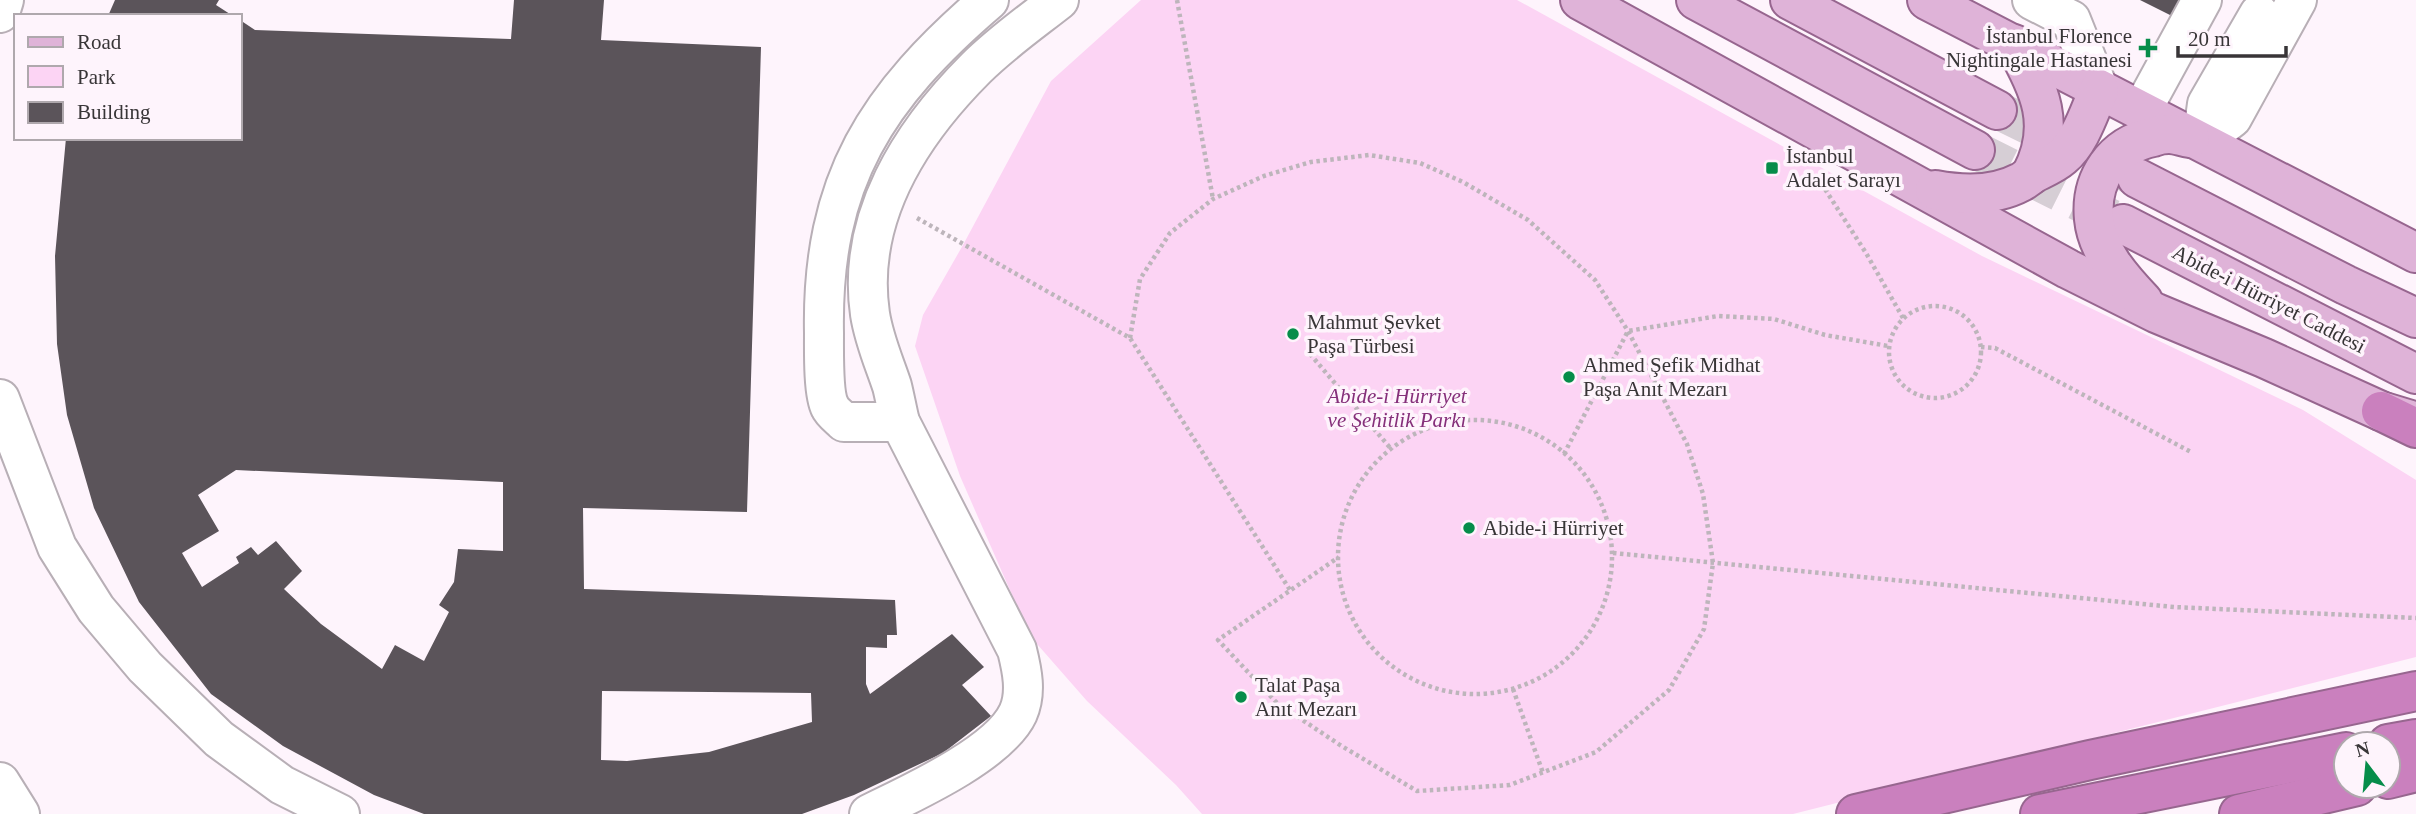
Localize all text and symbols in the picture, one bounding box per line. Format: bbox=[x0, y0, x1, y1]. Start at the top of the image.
legend bbox=[14, 14, 242, 140]
scale bar bbox=[2178, 14, 2286, 58]
place label: İstanbul Florence Nightingale Hastanesi bbox=[1946, 24, 2132, 72]
text: 20 m bbox=[2188, 27, 2231, 51]
text: Road bbox=[77, 30, 122, 54]
marker: İstanbul Florence Nightingale Hastanesi bbox=[2138, 38, 2158, 58]
text: Park bbox=[77, 65, 116, 89]
text: Building bbox=[77, 100, 151, 124]
place label: İstanbul Adalet Sarayı bbox=[1786, 144, 1901, 192]
marker: İstanbul Adalet Sarayı bbox=[1764, 160, 1780, 176]
street label: Abide-i Hürriyet Caddesi bbox=[2168, 240, 2370, 358]
place label: Mahmut Şevket Paşa Türbesi bbox=[1307, 310, 1441, 358]
marker: Mahmut Şevket Paşa Türbesi bbox=[1285, 326, 1301, 342]
place label: Ahmed Şefik Midhat Paşa Anıt Mezarı bbox=[1583, 353, 1760, 401]
marker: Ahmed Şefik Midhat Paşa Anıt Mezarı bbox=[1561, 369, 1577, 385]
park label: Abide-i Hürriyet ve Şehitlik Parkı bbox=[1325, 384, 1468, 432]
place label: Abide-i Hürriyet bbox=[1483, 516, 1624, 540]
marker: Abide-i Hürriyet bbox=[1461, 520, 1477, 536]
place label: Talat Paşa Anıt Mezarı bbox=[1255, 673, 1357, 721]
marker: Talat Paşa Anıt Mezarı bbox=[1233, 689, 1249, 705]
north arrow bbox=[2332, 730, 2402, 800]
text: N bbox=[2353, 737, 2372, 761]

